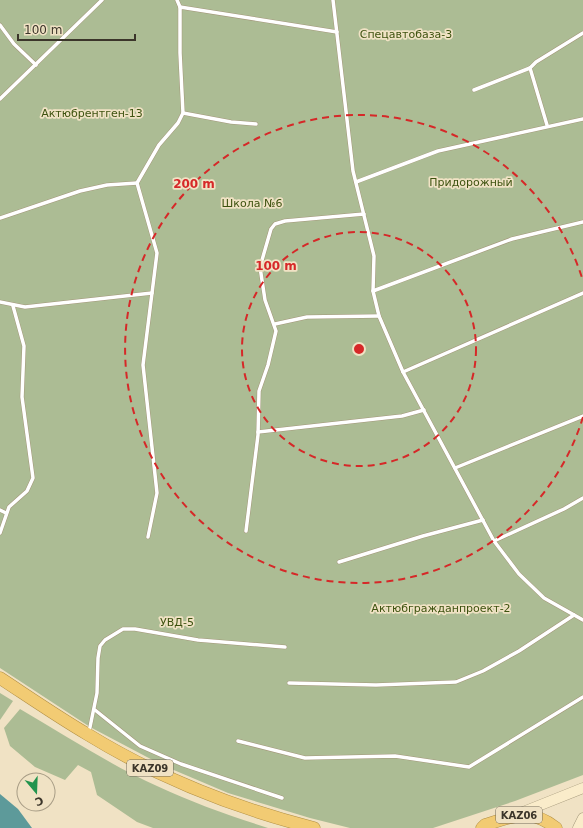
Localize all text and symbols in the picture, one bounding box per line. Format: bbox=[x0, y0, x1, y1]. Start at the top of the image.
scale bar bbox=[18, 16, 135, 42]
text: 100 m bbox=[24, 23, 62, 37]
park label: Спецавтобаза-3 bbox=[360, 28, 452, 41]
park label: Актюбрентген-13 bbox=[41, 107, 143, 120]
park label: Придорожный bbox=[429, 176, 513, 189]
text: 200 m bbox=[173, 177, 215, 191]
park label: Школа №6 bbox=[222, 197, 282, 210]
text: 100 m bbox=[255, 259, 297, 273]
centre of rings bbox=[352, 342, 366, 356]
park label: Актюбгражданпроект-2 bbox=[371, 602, 511, 615]
park label: УВД-5 bbox=[160, 616, 194, 629]
road number: KAZ09 bbox=[127, 760, 173, 776]
north arrow bbox=[16, 772, 56, 812]
text: С bbox=[33, 794, 45, 808]
road number: KАZ06 bbox=[496, 807, 542, 823]

